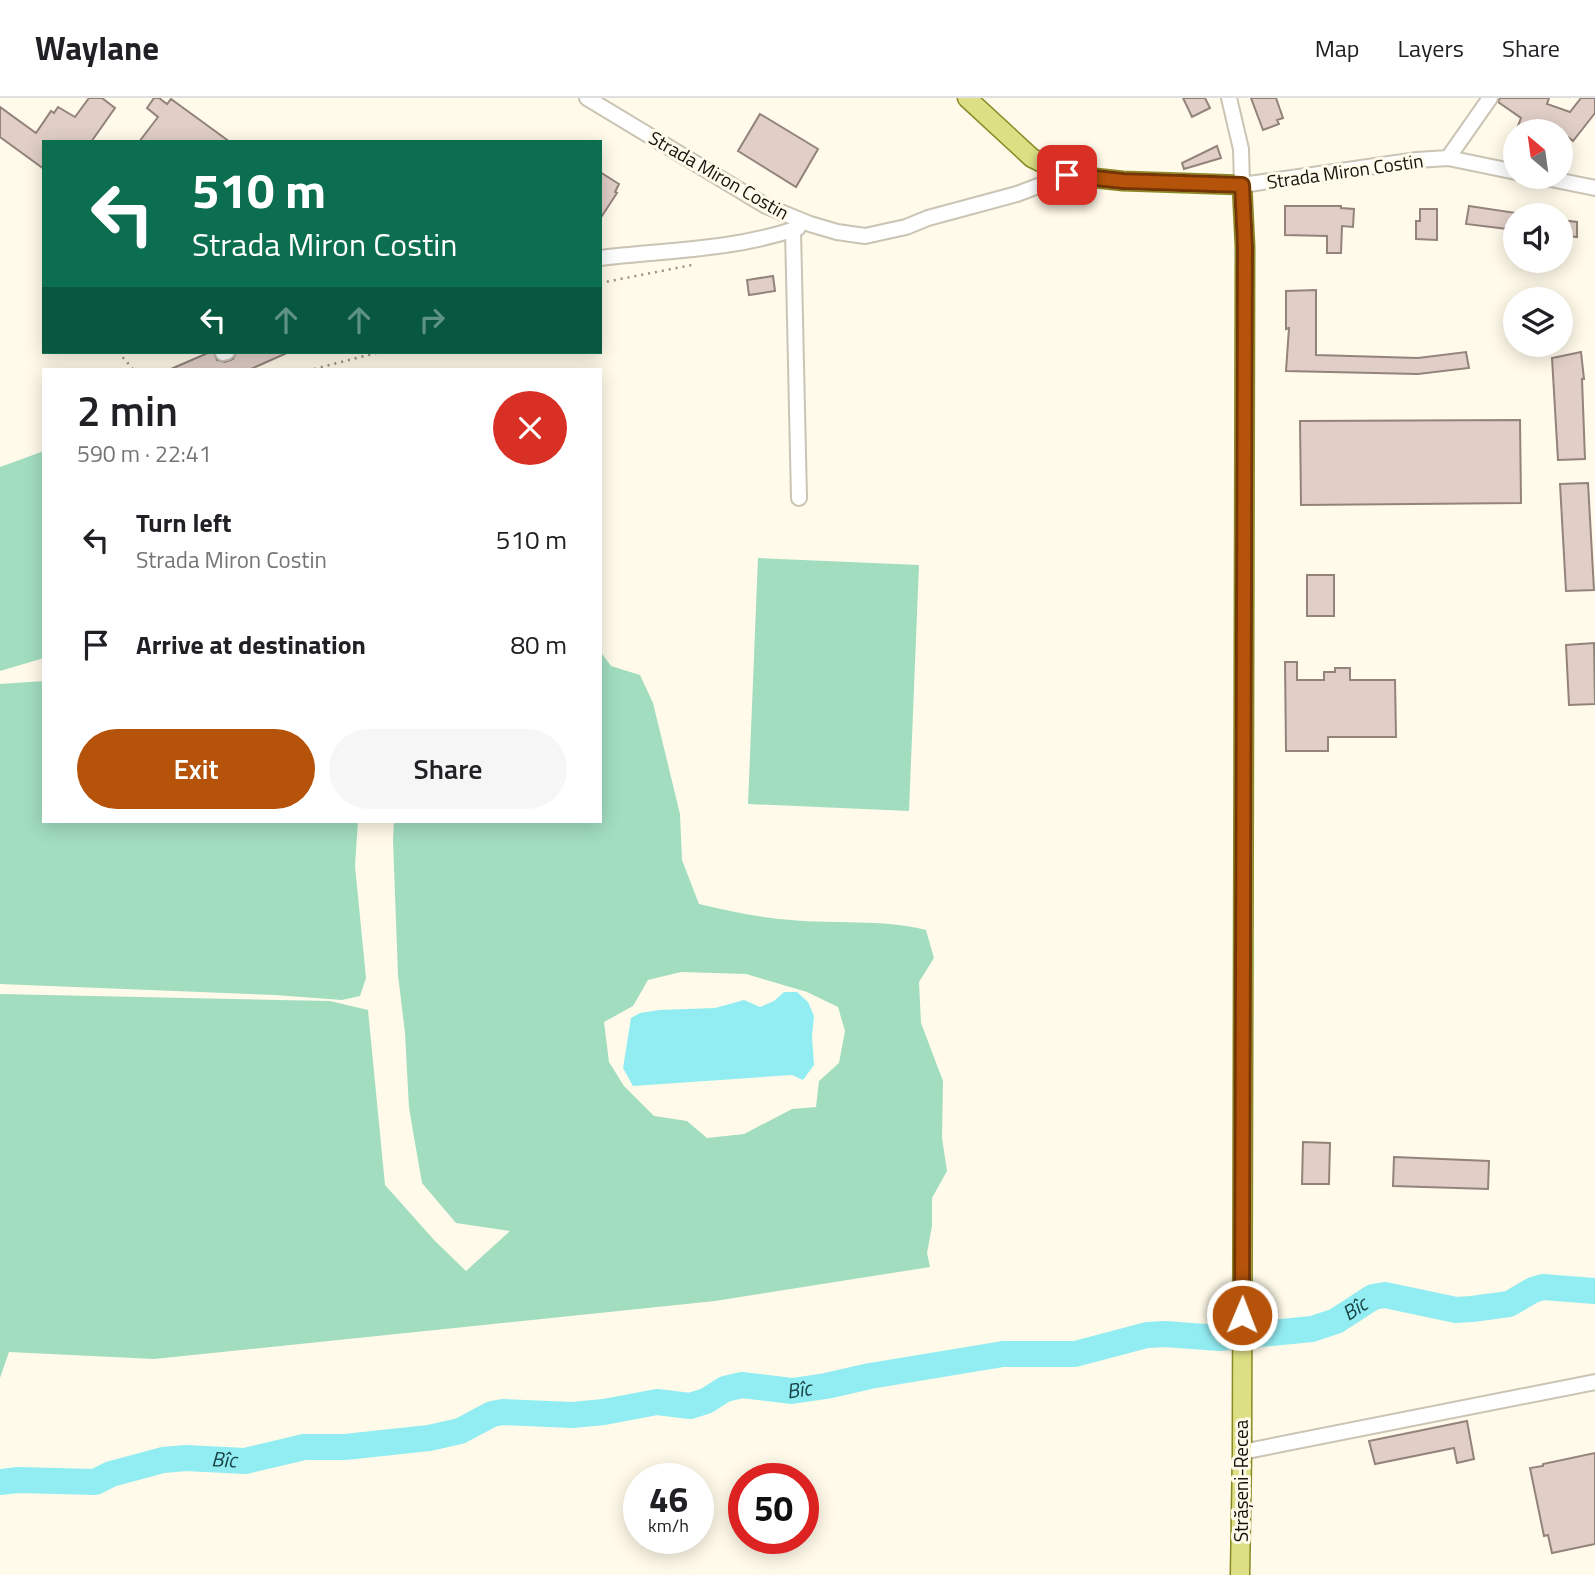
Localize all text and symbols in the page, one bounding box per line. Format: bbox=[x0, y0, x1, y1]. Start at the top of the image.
text: Waylane bbox=[35, 23, 159, 73]
text: Map bbox=[1315, 30, 1360, 66]
text: Layers bbox=[1398, 30, 1464, 66]
text: Share bbox=[1502, 30, 1560, 66]
north arrow bbox=[1503, 119, 1573, 189]
map controls bbox=[1503, 119, 1573, 357]
street label: Strada Miron Costin bbox=[644, 123, 795, 227]
pin bbox=[1037, 145, 1097, 205]
street label: Strada Miron Costin bbox=[1265, 145, 1425, 196]
text: 510 m bbox=[192, 152, 326, 227]
icon: arrive bbox=[1048, 156, 1086, 194]
icon: left bbox=[77, 168, 168, 259]
button: sound bbox=[1503, 203, 1573, 273]
text: Strada Miron Costin bbox=[192, 220, 457, 268]
button: layers bbox=[1503, 287, 1573, 357]
icon: left bbox=[194, 301, 232, 339]
icon: ahead bbox=[267, 301, 305, 339]
icon: ahead bbox=[340, 301, 378, 339]
icon: right bbox=[413, 301, 451, 339]
text: 2 min bbox=[77, 378, 178, 442]
button: close bbox=[493, 391, 567, 465]
text: 590 m · 22:41 bbox=[77, 436, 212, 471]
text: Turn left bbox=[136, 503, 231, 542]
text: 510 m bbox=[496, 520, 567, 559]
icon: left bbox=[77, 521, 115, 559]
text: Strada Miron Costin bbox=[136, 542, 327, 577]
text: Arrive at destination bbox=[136, 625, 366, 664]
text: 80 m bbox=[510, 625, 567, 664]
icon: arrive bbox=[77, 626, 115, 664]
button: Exit bbox=[77, 729, 315, 809]
button: Share bbox=[329, 729, 567, 809]
position arrow bbox=[1205, 1278, 1279, 1352]
water label: Bîc bbox=[1335, 1286, 1376, 1328]
water label: Bîc bbox=[784, 1371, 816, 1407]
street label: Strășeni-Recea bbox=[1226, 1419, 1255, 1542]
water label: Bîc bbox=[211, 1442, 240, 1476]
speed limit sign: 50 bbox=[728, 1463, 819, 1554]
text: 46 bbox=[649, 1472, 688, 1526]
text: km/h bbox=[648, 1512, 689, 1539]

